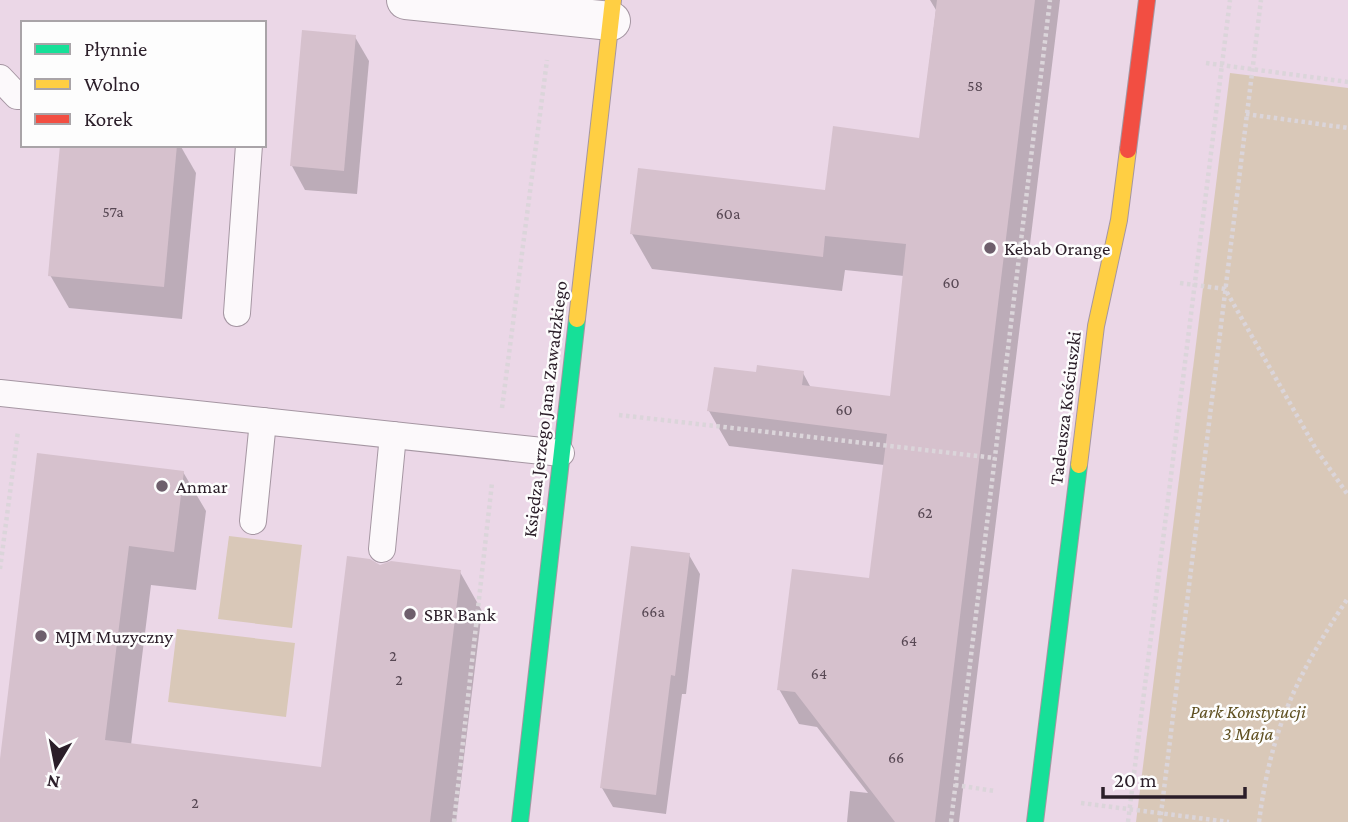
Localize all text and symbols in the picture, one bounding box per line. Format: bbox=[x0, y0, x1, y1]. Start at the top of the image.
legend bbox=[21, 21, 266, 147]
text: Płynnie bbox=[84, 37, 147, 61]
text: Wolno bbox=[84, 72, 140, 96]
house number: 58 bbox=[967, 77, 983, 94]
text: Korek bbox=[84, 107, 133, 131]
house number: 57a bbox=[102, 203, 124, 220]
house number: 60a bbox=[716, 205, 741, 222]
place label: Kebab Orange bbox=[1004, 238, 1110, 259]
marker: Kebab Orange bbox=[982, 240, 998, 256]
house number: 60 bbox=[942, 274, 960, 291]
street label: Księdza Jerzego Jana Zawadzkiego bbox=[519, 279, 571, 539]
street label: Tadeusza Kościuszki bbox=[1045, 330, 1085, 486]
house number: 60 bbox=[835, 401, 853, 418]
place label: Anmar bbox=[176, 476, 228, 497]
marker: Anmar bbox=[154, 478, 170, 494]
house number: 62 bbox=[917, 504, 933, 521]
house number: 66a bbox=[641, 603, 665, 620]
place label: SBR Bank bbox=[424, 604, 497, 625]
marker: SBR Bank bbox=[402, 606, 418, 622]
place label: MJM Muzyczny bbox=[55, 626, 173, 647]
marker: MJM Muzyczny bbox=[33, 628, 49, 644]
house number: 64 bbox=[901, 632, 917, 649]
house number: 2 bbox=[389, 647, 397, 664]
house number: 64 bbox=[811, 665, 827, 682]
house number: 2 bbox=[395, 671, 403, 688]
park label: Park Konstytucji 3 Maja bbox=[1190, 701, 1307, 745]
north arrow bbox=[21, 731, 91, 801]
house number: 66 bbox=[888, 749, 904, 766]
scale bar bbox=[1103, 756, 1245, 800]
text: 20 m bbox=[1114, 768, 1157, 792]
text: N bbox=[45, 771, 61, 794]
house number: 2 bbox=[191, 794, 199, 811]

